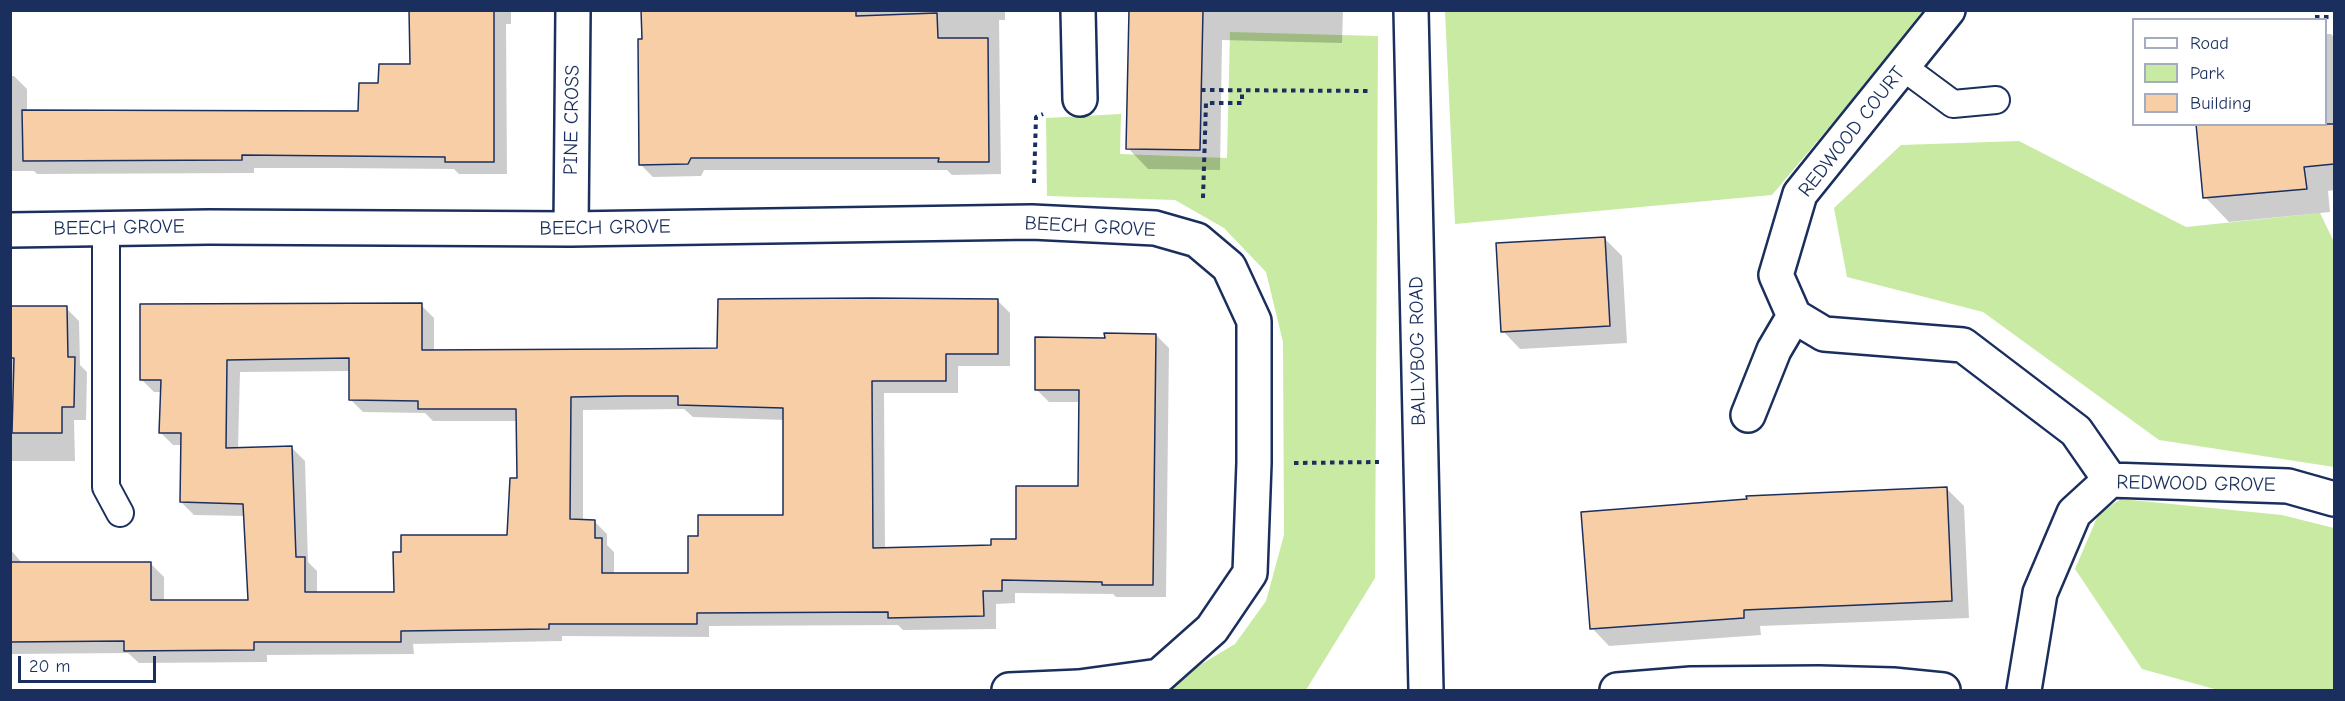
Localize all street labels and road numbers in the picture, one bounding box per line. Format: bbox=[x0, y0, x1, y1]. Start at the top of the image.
street label: REDWOOD COURT bbox=[1794, 62, 1910, 202]
street label: PINE CROSS bbox=[559, 65, 585, 175]
street label: BEECH GROVE bbox=[1024, 212, 1156, 242]
street label: BEECH GROVE bbox=[53, 215, 185, 241]
street label: BEECH GROVE bbox=[539, 215, 671, 241]
street label: BALLYBOG ROAD bbox=[1405, 276, 1431, 426]
street label: REDWOOD GROVE bbox=[2116, 471, 2276, 497]

